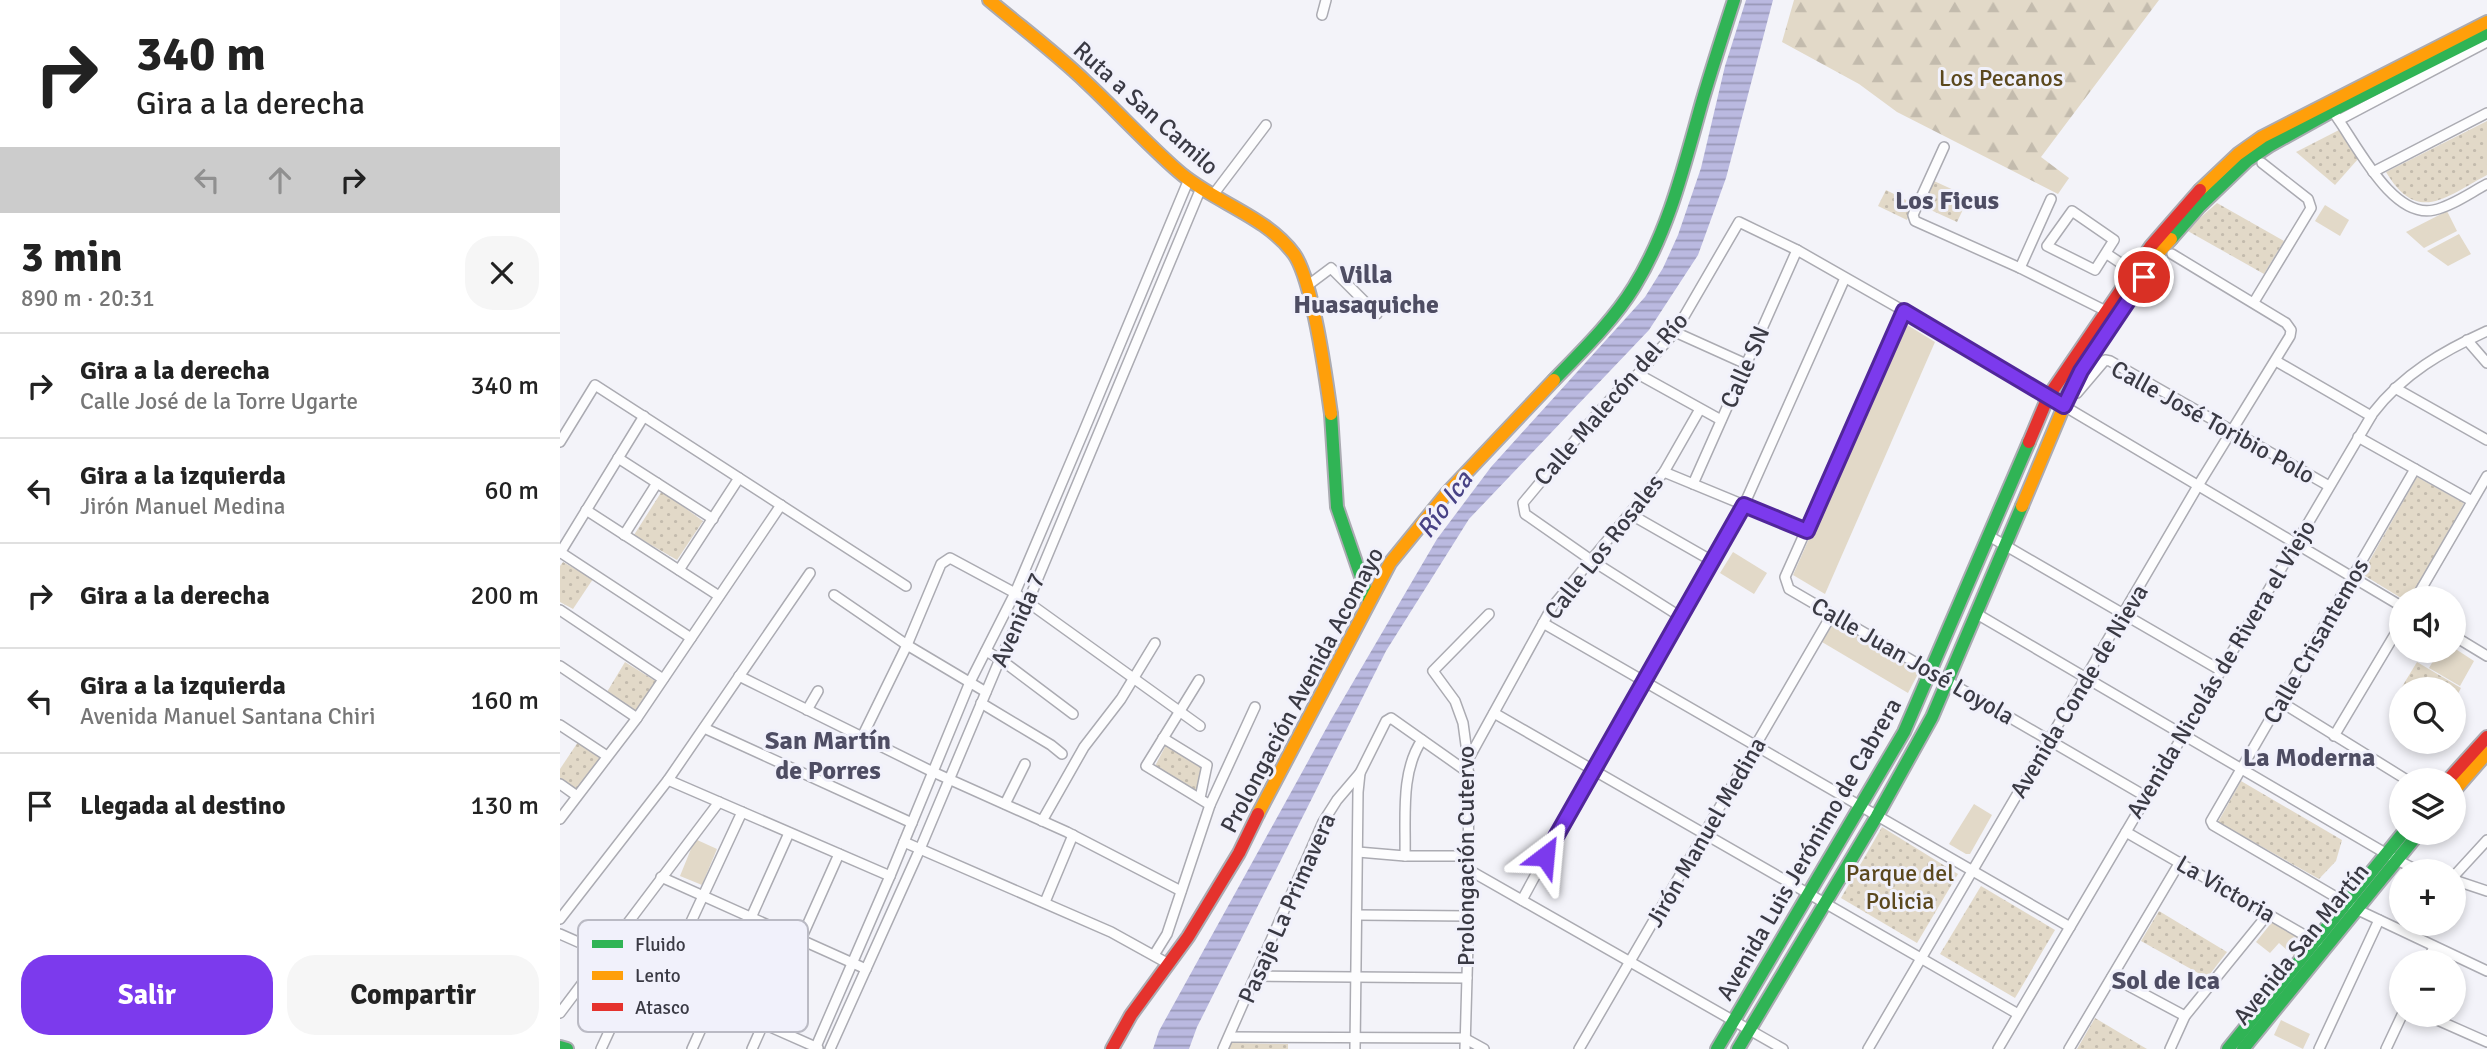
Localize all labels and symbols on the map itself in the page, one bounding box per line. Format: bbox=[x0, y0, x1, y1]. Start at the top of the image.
street label: Ruta a San Camilo bbox=[1067, 35, 1225, 181]
park label: Los Pecanos bbox=[1939, 63, 2063, 93]
district label: Los Ficus bbox=[1895, 185, 1999, 217]
pin bbox=[2114, 247, 2174, 307]
district label: Villa Huasaquiche bbox=[1293, 259, 1439, 321]
street label: Calle Malecón del Río bbox=[1527, 306, 1695, 492]
street label: Calle SN bbox=[1714, 321, 1776, 413]
street label: Calle José Toribio Polo bbox=[2106, 354, 2320, 490]
water label: Río Ica bbox=[1410, 465, 1480, 545]
street label: Calle Los Rosales bbox=[1538, 468, 1670, 626]
street label: Avenida Nicolás de Rivera el Viejo bbox=[2120, 514, 2322, 824]
street label: Prolongación Avenida Acomayo bbox=[1214, 542, 1390, 838]
street label: Calle Crisantemos bbox=[2257, 553, 2375, 729]
street label: Avenida 7 bbox=[984, 568, 1052, 672]
street label: Avenida Conde de Nieva bbox=[2003, 579, 2155, 803]
street label: Calle Juan José Loyola bbox=[1806, 591, 2020, 731]
street label: Avenida Luis Jerónimo de Cabrera bbox=[1710, 692, 1908, 1006]
district label: San Martín de Porres bbox=[765, 725, 891, 787]
street label: Jirón Manuel Medina bbox=[1639, 732, 1773, 932]
district label: La Moderna bbox=[2243, 742, 2375, 774]
street label: Prolongación Cutervo bbox=[1451, 746, 1481, 966]
street label: Pasaje La Primavera bbox=[1232, 808, 1342, 1008]
position arrow bbox=[1508, 819, 1582, 893]
street label: La Victoria bbox=[2171, 849, 2281, 929]
street label: Avenida San Martín bbox=[2227, 857, 2375, 1031]
park label: Parque del Policia bbox=[1846, 858, 1954, 916]
legend bbox=[578, 920, 808, 1032]
text: Fluido bbox=[635, 933, 686, 957]
text: Lento bbox=[635, 964, 681, 988]
district label: Sol de Ica bbox=[2112, 965, 2220, 997]
text: Atasco bbox=[635, 996, 690, 1020]

